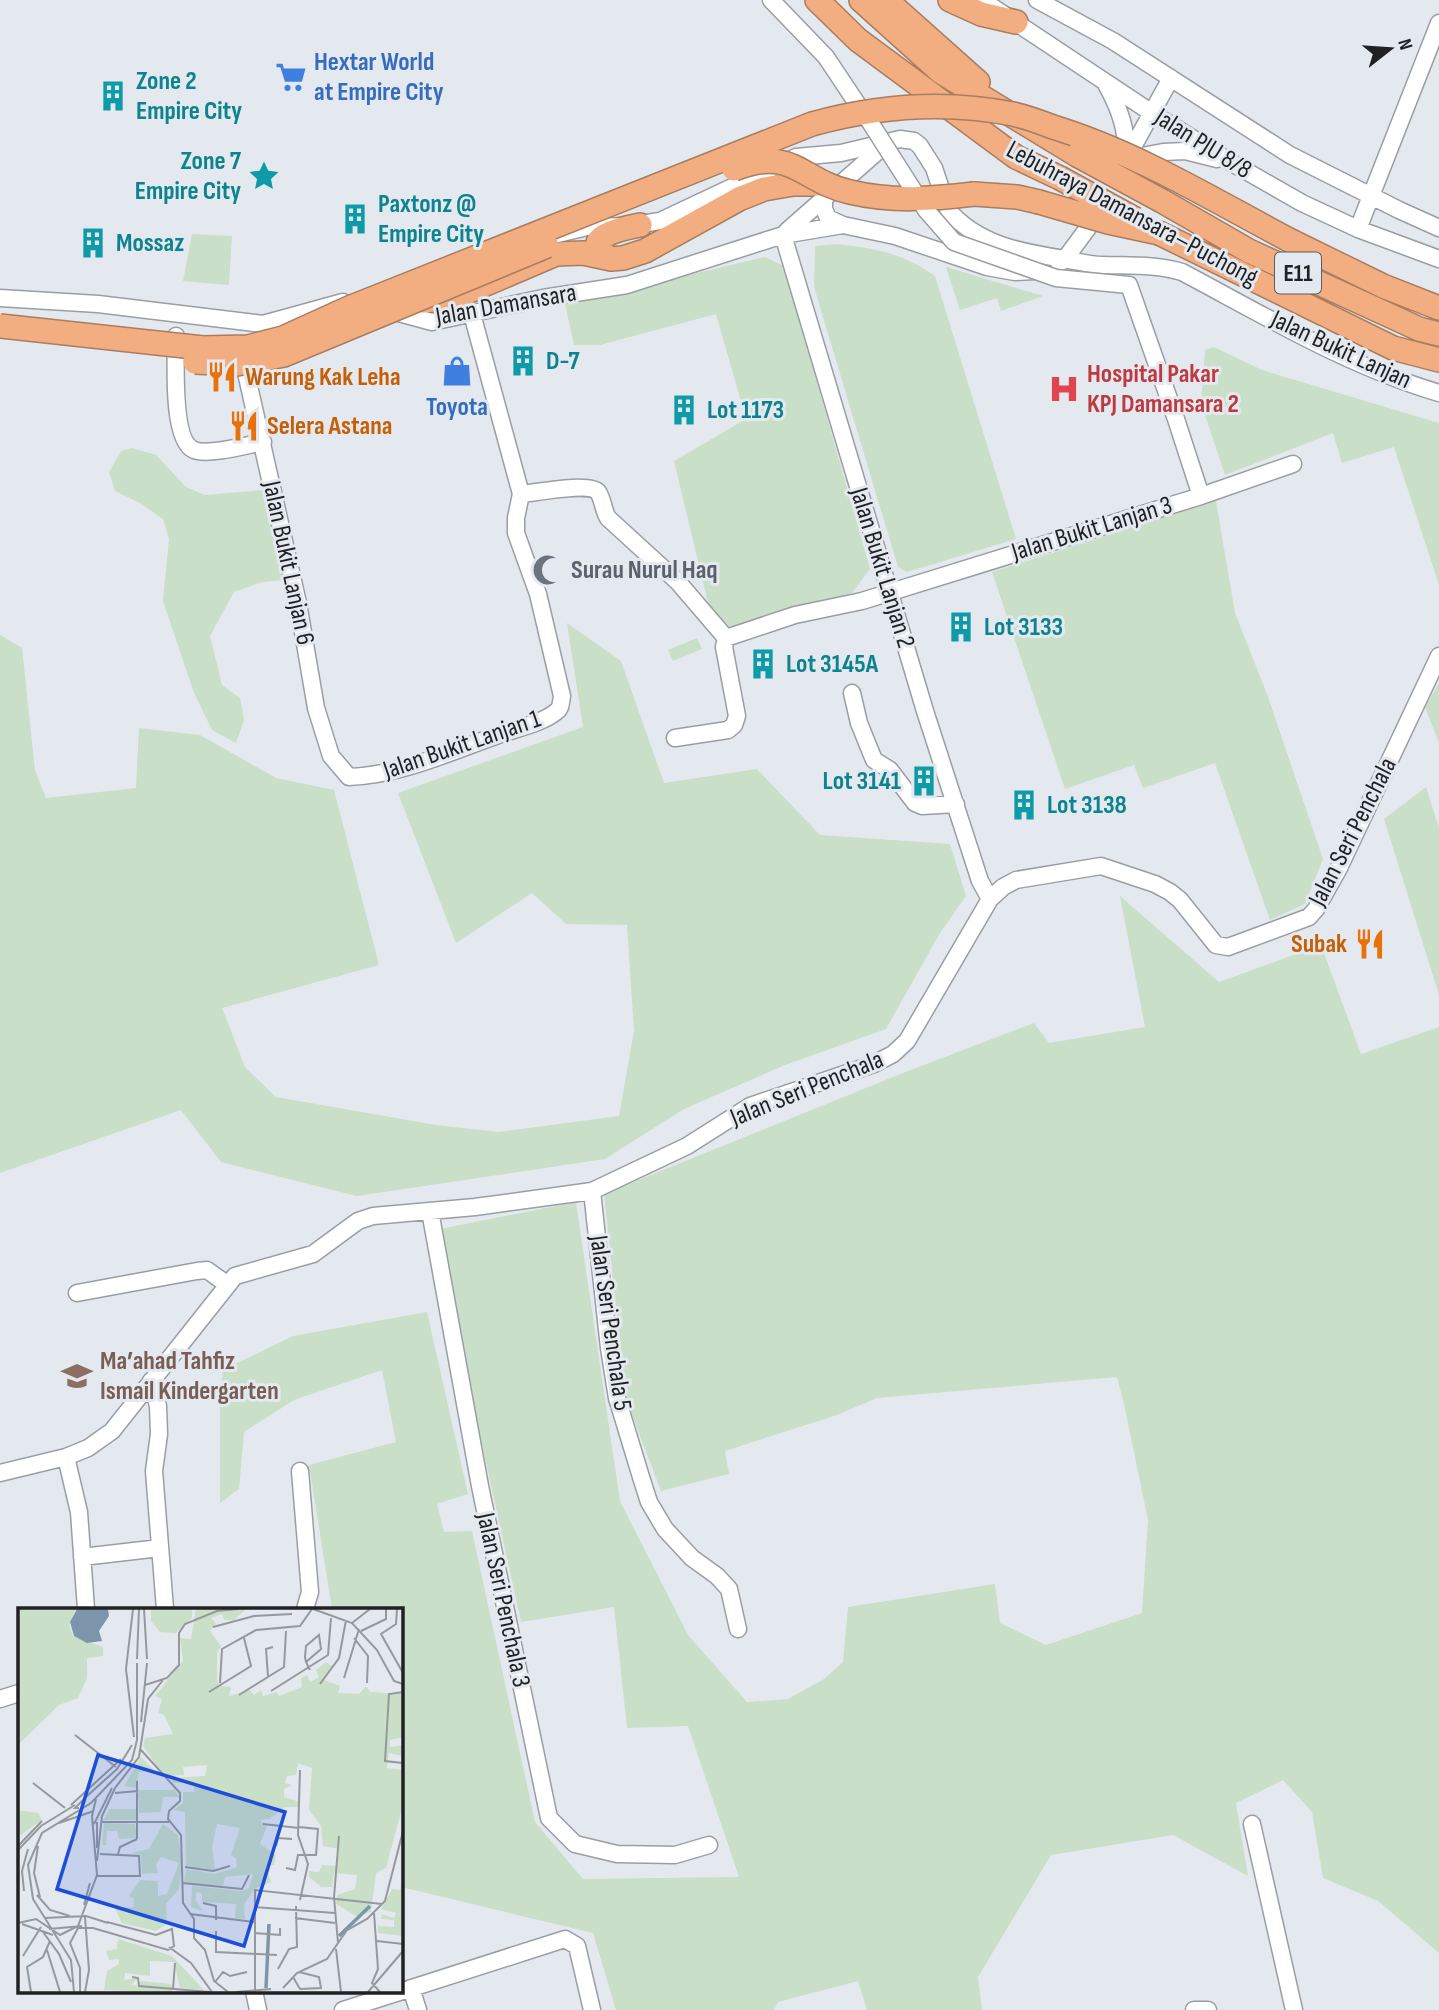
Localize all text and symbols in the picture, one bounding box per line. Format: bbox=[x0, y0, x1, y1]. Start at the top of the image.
north arrow bbox=[1355, 14, 1425, 84]
text: N bbox=[1392, 36, 1417, 53]
place label: Hextar World at Empire City bbox=[314, 47, 444, 108]
supermarket icon: Hextar World at Empire City bbox=[274, 60, 308, 94]
place label: Zone 2 Empire City bbox=[136, 66, 242, 127]
building icon: Zone 2 Empire City bbox=[96, 79, 130, 113]
street label: Jalan PJU 8/8 bbox=[1148, 102, 1257, 186]
street label: Lebuhraya Damansara–Puchong bbox=[1001, 135, 1263, 293]
place label: Zone 7 Empire City bbox=[135, 146, 242, 207]
place icon: Zone 7 Empire City bbox=[247, 159, 281, 193]
place label: Paxtonz @ Empire City bbox=[378, 189, 484, 250]
building icon: Paxtonz @ Empire City bbox=[338, 202, 372, 236]
building icon: Mossaz bbox=[76, 226, 110, 260]
place label: Mossaz bbox=[116, 228, 184, 259]
road number: E11 bbox=[1275, 252, 1321, 294]
street label: Jalan Damansara bbox=[432, 277, 579, 333]
street label: Jalan Bukit Lanjan bbox=[1265, 304, 1416, 396]
building icon: D-7 bbox=[506, 344, 540, 378]
place label: D-7 bbox=[546, 346, 580, 377]
shop icon: Toyota bbox=[440, 354, 474, 388]
place label: Hospital Pakar KPJ Damansara 2 bbox=[1087, 359, 1239, 420]
restaurant icon: Warung Kak Leha bbox=[205, 360, 239, 394]
place label: Warung Kak Leha bbox=[245, 362, 401, 393]
hospital icon: Hospital Pakar KPJ Damansara 2 bbox=[1047, 372, 1081, 406]
place label: Toyota bbox=[426, 392, 488, 423]
building icon: Lot 1173 bbox=[667, 393, 701, 427]
place label: Lot 1173 bbox=[707, 395, 784, 426]
restaurant icon: Selera Astana bbox=[227, 409, 261, 443]
place label: Selera Astana bbox=[267, 411, 392, 442]
street label: Jalan Bukit Lanjan 6 bbox=[255, 477, 321, 648]
street label: Jalan Bukit Lanjan 2 bbox=[843, 483, 921, 652]
street label: Jalan Bukit Lanjan 3 bbox=[1007, 490, 1176, 568]
mosque icon: Surau Nurul Haq bbox=[531, 553, 565, 587]
place label: Surau Nurul Haq bbox=[571, 555, 718, 586]
building icon: Lot 3133 bbox=[944, 610, 978, 644]
place label: Lot 3133 bbox=[984, 612, 1063, 643]
building icon: Lot 3145A bbox=[746, 647, 780, 681]
place label: Lot 3145A bbox=[786, 649, 879, 680]
street label: Jalan Bukit Lanjan 1 bbox=[378, 704, 545, 787]
street label: Jalan Seri Penchala bbox=[1302, 753, 1404, 912]
building icon: Lot 3141 bbox=[907, 764, 941, 798]
place label: Lot 3141 bbox=[823, 766, 901, 797]
building icon: Lot 3138 bbox=[1007, 788, 1041, 822]
place label: Lot 3138 bbox=[1047, 790, 1127, 821]
restaurant icon: Subak bbox=[1353, 927, 1387, 961]
place label: Subak bbox=[1291, 929, 1347, 960]
street label: Jalan Seri Penchala bbox=[725, 1044, 888, 1134]
street label: Jalan Seri Penchala 5 bbox=[582, 1232, 638, 1413]
place label: Ma’ahad Tahfiz Ismail Kindergarten bbox=[100, 1346, 279, 1407]
school or university icon: Ma’ahad Tahfiz Ismail Kindergarten bbox=[60, 1359, 94, 1393]
street label: Jalan Seri Penchala 3 bbox=[469, 1509, 537, 1690]
inset map bbox=[18, 1608, 402, 1993]

